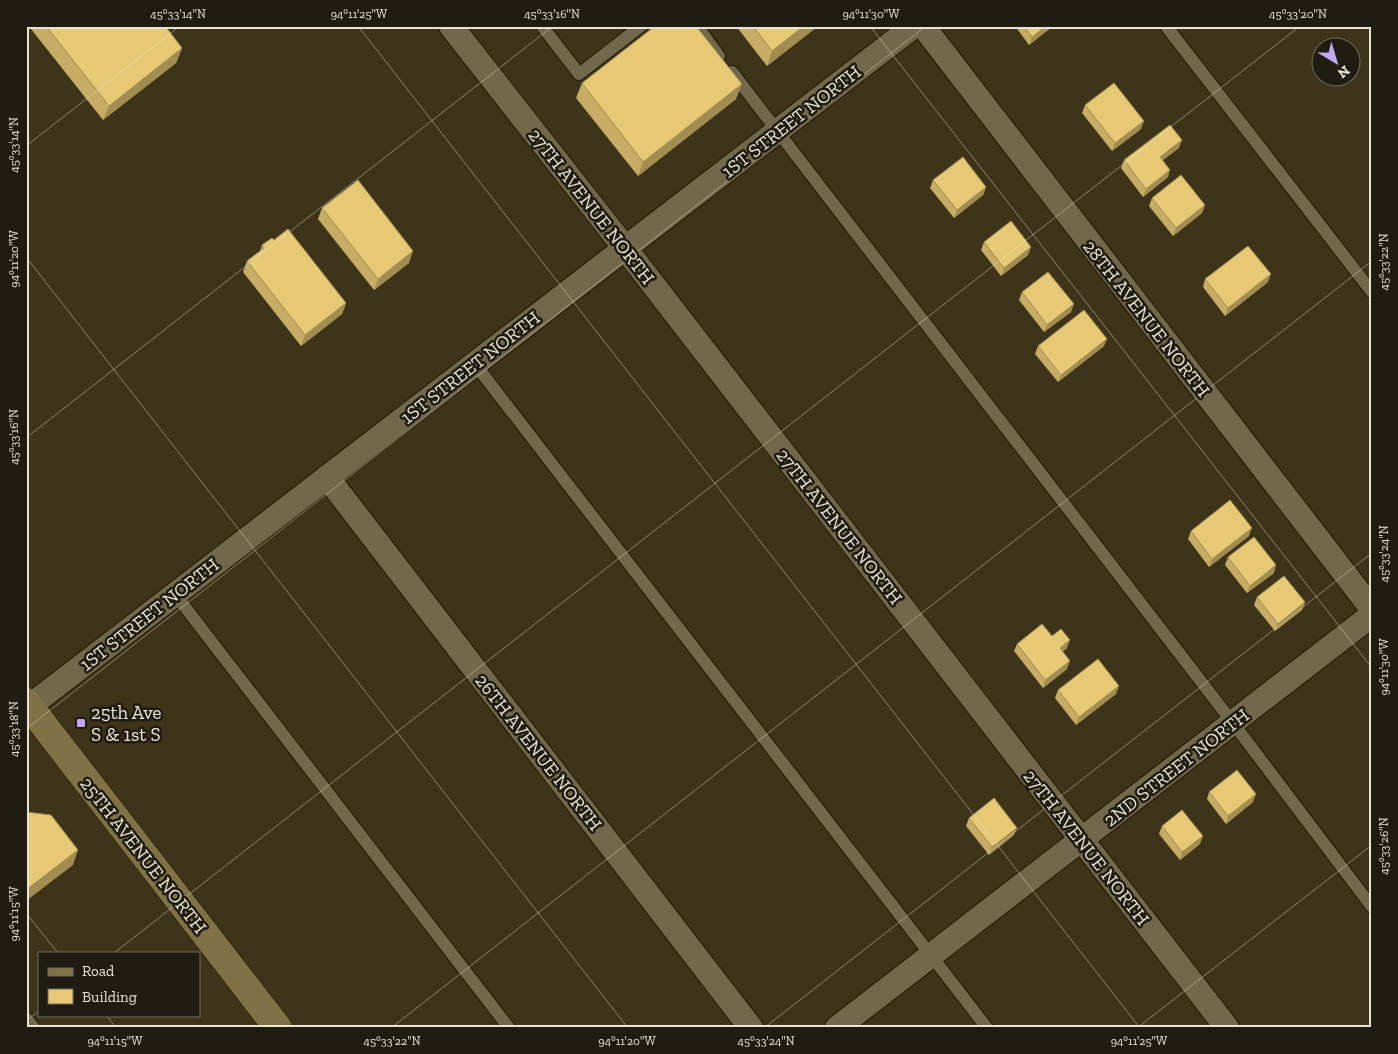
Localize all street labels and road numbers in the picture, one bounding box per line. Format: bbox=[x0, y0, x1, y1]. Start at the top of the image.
street label: 1ST STREET NORTH bbox=[717, 60, 865, 183]
street label: 27TH AVENUE NORTH bbox=[524, 124, 660, 289]
street label: 28TH AVENUE NORTH bbox=[1078, 235, 1215, 401]
street label: 1ST STREET NORTH bbox=[396, 306, 544, 429]
street label: 27TH AVENUE NORTH bbox=[772, 444, 908, 609]
street label: 1ST STREET NORTH bbox=[75, 553, 223, 676]
street label: 26TH AVENUE NORTH bbox=[470, 669, 607, 835]
street label: 2ND STREET NORTH bbox=[1099, 703, 1254, 831]
street label: 27TH AVENUE NORTH bbox=[1019, 765, 1155, 930]
street label: 25TH AVENUE NORTH bbox=[75, 773, 212, 938]

